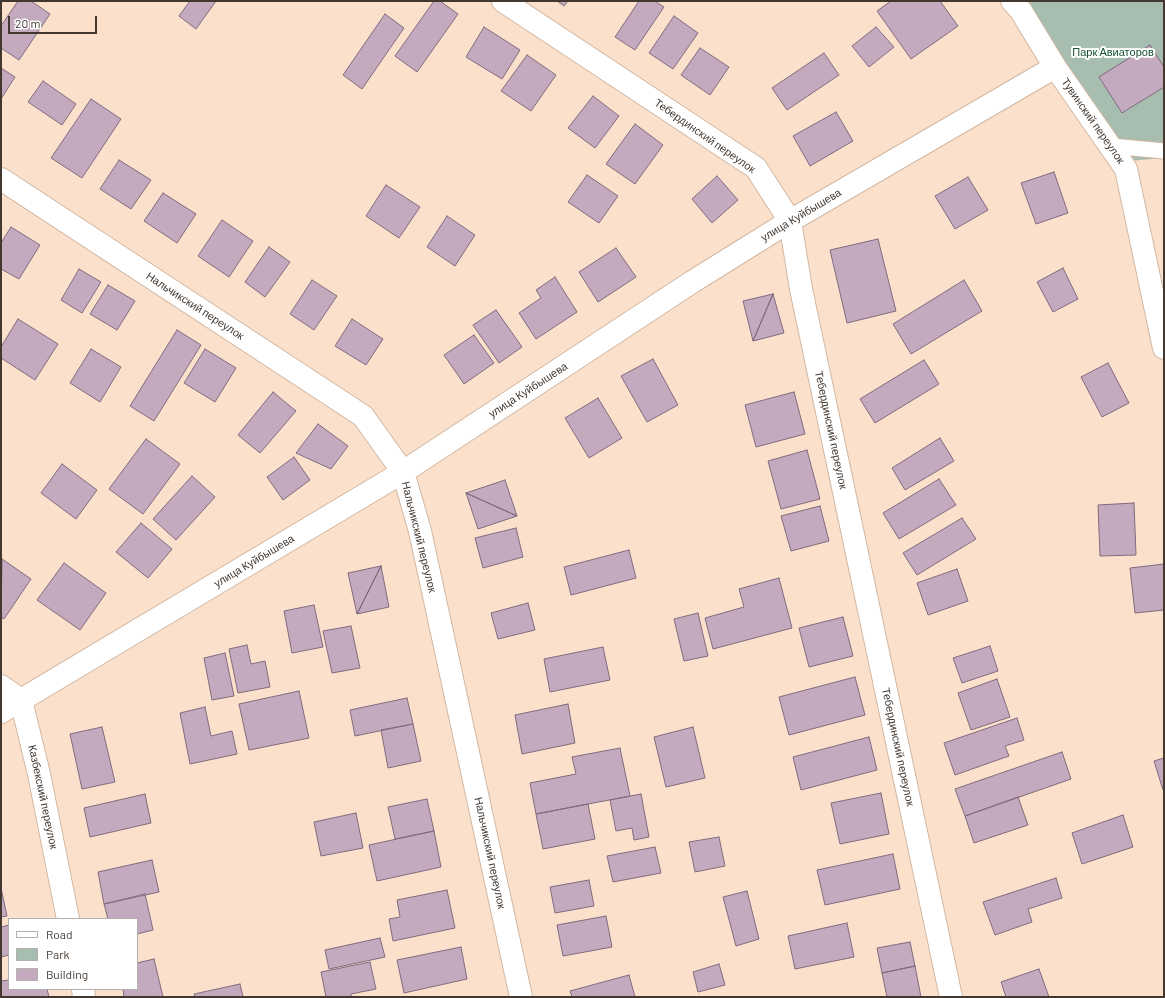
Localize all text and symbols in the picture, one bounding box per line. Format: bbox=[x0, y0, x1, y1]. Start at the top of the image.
scale bar bbox=[10, 8, 99, 34]
text: 20 m bbox=[15, 16, 41, 30]
park label: Парк Авиаторов bbox=[1072, 45, 1154, 59]
street label: Тувинский переулок bbox=[1059, 76, 1127, 166]
street label: Тебердинский переулок bbox=[652, 96, 758, 176]
street label: улица Куйбышева bbox=[758, 186, 844, 244]
street label: Нальчикский переулок bbox=[144, 269, 246, 343]
street label: улица Куйбышева bbox=[486, 360, 570, 420]
street label: Тебердинский переулок bbox=[812, 370, 850, 490]
street label: Нальчикский переулок bbox=[399, 480, 439, 594]
street label: улица Куйбышева bbox=[211, 532, 297, 590]
street label: Тебердинский переулок bbox=[879, 687, 917, 807]
street label: Казбекский переулок bbox=[25, 744, 61, 850]
street label: Нальчикский переулок bbox=[472, 796, 508, 910]
legend bbox=[8, 918, 138, 990]
text: Road bbox=[46, 927, 73, 941]
text: Park bbox=[46, 947, 70, 961]
text: Building bbox=[46, 967, 88, 981]

